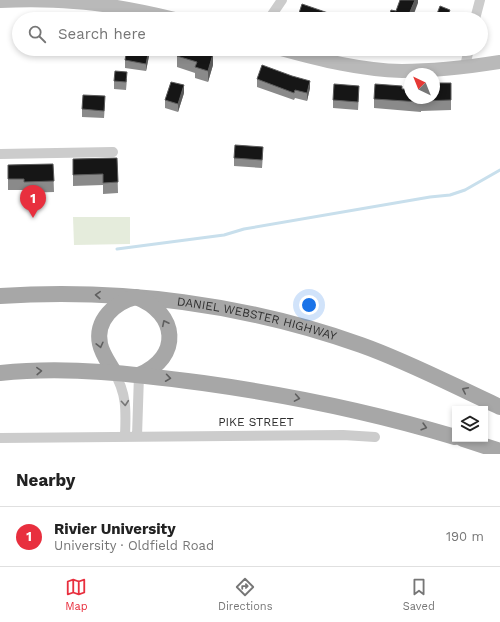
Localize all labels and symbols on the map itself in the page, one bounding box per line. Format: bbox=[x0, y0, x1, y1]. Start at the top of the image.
north arrow bbox=[404, 68, 440, 104]
pin: 1 bbox=[20, 185, 46, 218]
one-way arrow bbox=[95, 290, 101, 299]
street label: DANIEL WEBSTER HIGHWAY bbox=[176, 294, 339, 343]
your location bbox=[299, 295, 319, 315]
one-way arrow bbox=[162, 320, 170, 327]
one-way arrow bbox=[96, 342, 104, 348]
one-way arrow bbox=[36, 366, 42, 375]
one-way arrow bbox=[165, 374, 172, 383]
one-way arrow bbox=[461, 387, 469, 395]
one-way arrow bbox=[294, 393, 300, 401]
one-way arrow bbox=[121, 400, 130, 406]
street label: PIKE STREET bbox=[218, 415, 294, 429]
one-way arrow bbox=[420, 423, 427, 431]

